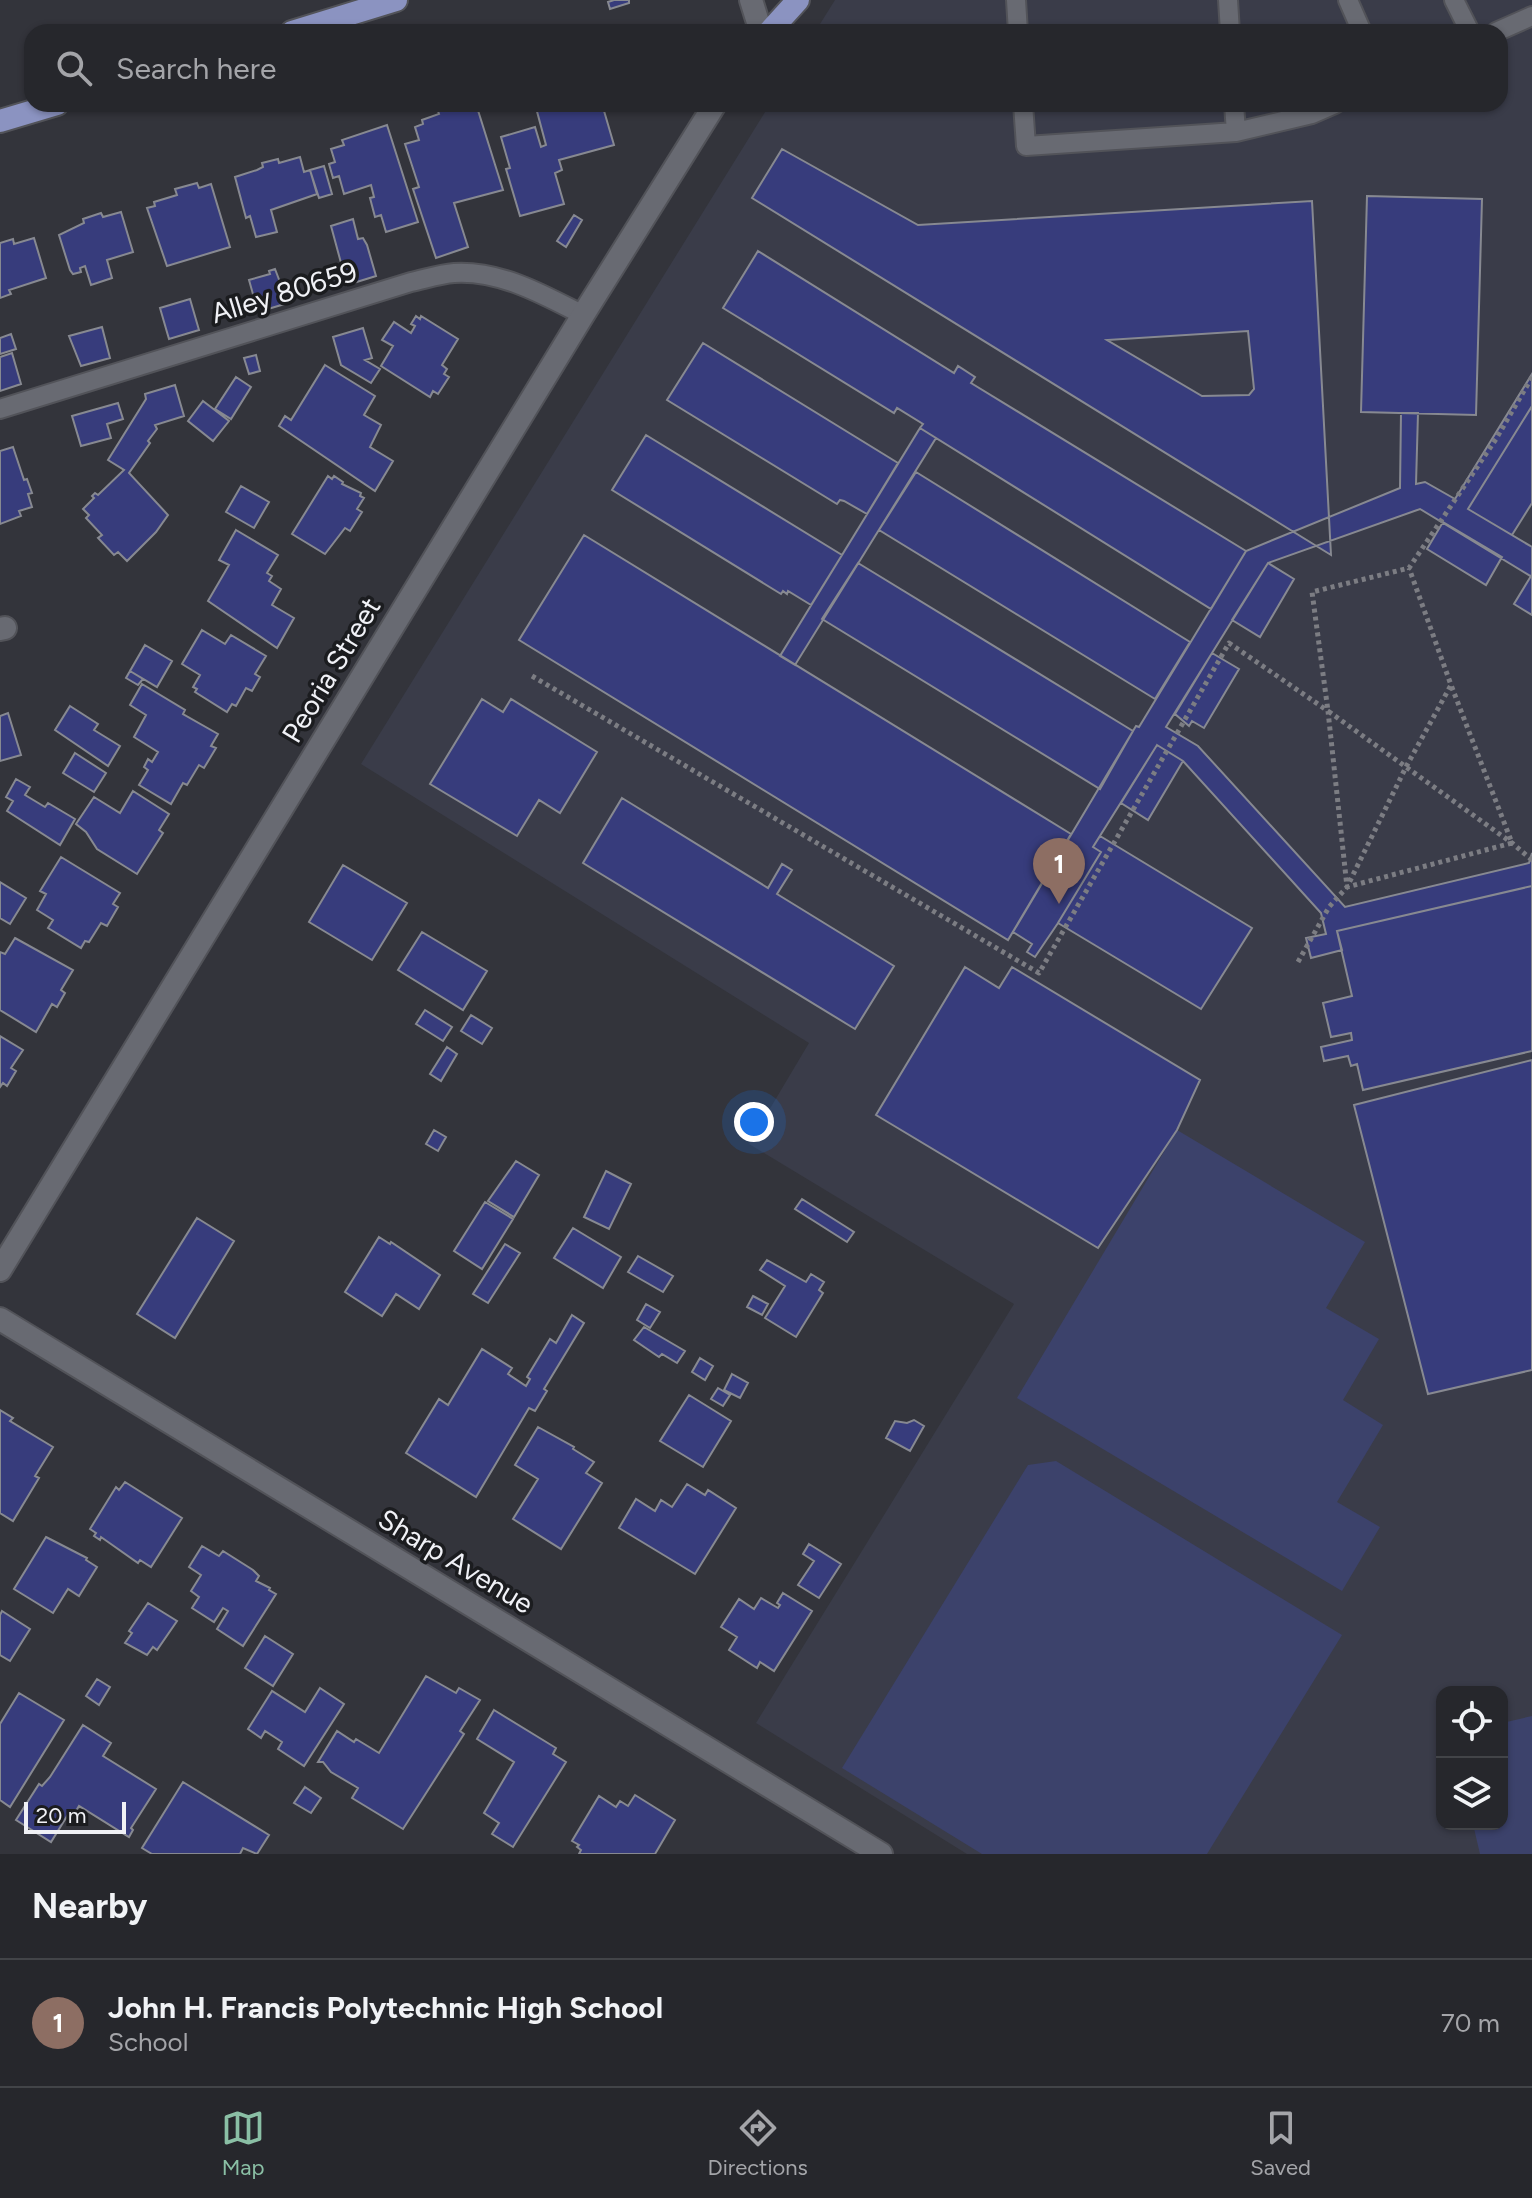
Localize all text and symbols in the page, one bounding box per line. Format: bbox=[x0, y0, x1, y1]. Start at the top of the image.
search box bbox=[24, 24, 1508, 112]
icon: search bbox=[52, 46, 96, 90]
text: Search here bbox=[116, 50, 276, 87]
street label: Alley 80659 bbox=[207, 254, 361, 330]
street label: Peoria Street bbox=[274, 591, 388, 749]
pin: 1 bbox=[1033, 838, 1085, 904]
your location bbox=[734, 1102, 774, 1142]
street label: Sharp Avenue bbox=[372, 1501, 540, 1621]
map controls bbox=[1436, 1686, 1508, 1830]
button: locate bbox=[1436, 1686, 1508, 1758]
button: layers bbox=[1436, 1758, 1508, 1830]
scale bar bbox=[24, 1798, 126, 1834]
text: 20 m bbox=[36, 1802, 87, 1829]
text: Nearby bbox=[32, 1886, 147, 1927]
text: John H. Francis Polytechnic High School bbox=[108, 1989, 663, 2026]
text: 1 bbox=[53, 2007, 63, 2039]
text: 70 m bbox=[1441, 2007, 1500, 2039]
text: School bbox=[108, 2026, 188, 2058]
tab: Map bbox=[221, 2106, 265, 2181]
tab: Directions bbox=[708, 2106, 808, 2181]
tab: Saved bbox=[1250, 2106, 1311, 2181]

